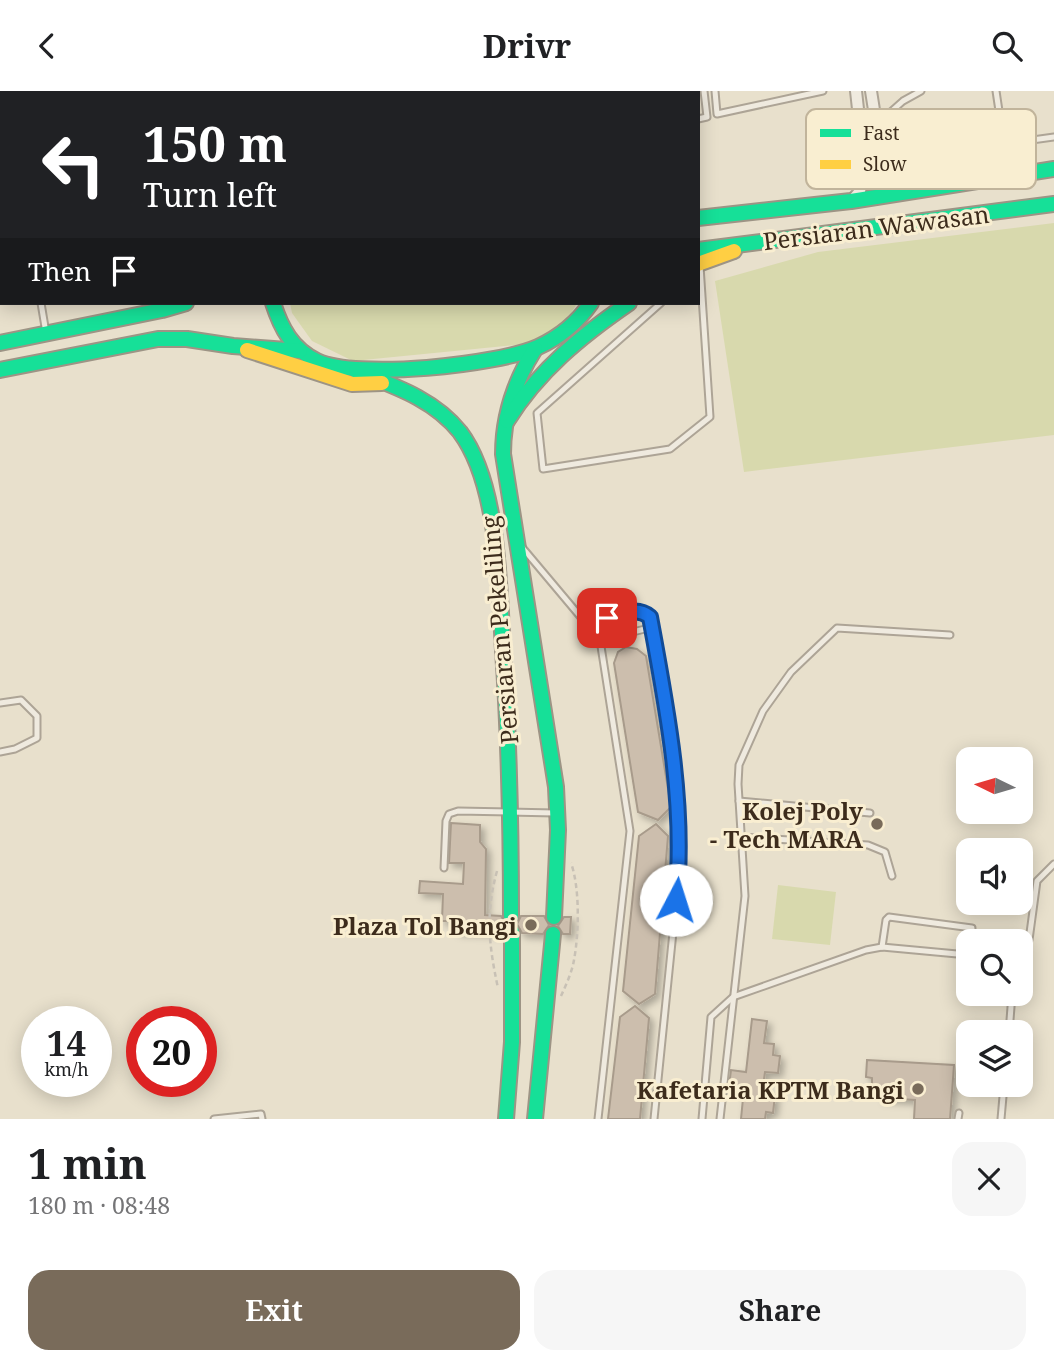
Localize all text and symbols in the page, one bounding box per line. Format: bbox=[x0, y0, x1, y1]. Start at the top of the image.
text: Drivr bbox=[483, 24, 571, 67]
icon: back bbox=[28, 27, 66, 65]
icon: search bbox=[988, 27, 1026, 65]
legend bbox=[806, 109, 1036, 189]
text: 150 m bbox=[143, 110, 287, 176]
icon: left bbox=[28, 119, 119, 210]
text: Fast bbox=[863, 120, 900, 146]
text: Slow bbox=[863, 151, 907, 177]
text: Turn left bbox=[143, 173, 277, 216]
street label: Persiaran Wawasan bbox=[761, 197, 991, 257]
icon: arrive bbox=[105, 252, 143, 290]
text: Then bbox=[28, 253, 91, 289]
street label: Persiaran Pekeliling bbox=[473, 514, 525, 746]
pin bbox=[577, 588, 637, 648]
icon: arrive bbox=[588, 599, 626, 637]
north arrow bbox=[956, 747, 1032, 824]
map controls bbox=[956, 747, 1033, 1097]
place label: Kolej Poly - Tech MARA bbox=[710, 794, 864, 855]
marker: Kolej Poly - Tech MARA bbox=[869, 816, 885, 832]
button: sound bbox=[956, 838, 1033, 915]
position arrow bbox=[639, 863, 713, 937]
place label: Plaza Tol Bangi bbox=[333, 909, 518, 942]
marker: Plaza Tol Bangi bbox=[523, 917, 539, 933]
button: search bbox=[956, 929, 1033, 1006]
speed limit sign: 20 bbox=[126, 1006, 217, 1097]
text: 14 bbox=[47, 1019, 86, 1066]
button: layers bbox=[956, 1020, 1033, 1097]
text: km/h bbox=[44, 1057, 89, 1081]
place label: Kafetaria KPTM Bangi bbox=[637, 1073, 905, 1106]
marker: Kafetaria KPTM Bangi bbox=[910, 1081, 926, 1097]
text: 1 min bbox=[28, 1134, 147, 1191]
button: close bbox=[952, 1142, 1026, 1216]
text: 180 m · 08:48 bbox=[28, 1189, 170, 1221]
button: Exit bbox=[28, 1270, 520, 1350]
button: Share bbox=[534, 1270, 1026, 1350]

